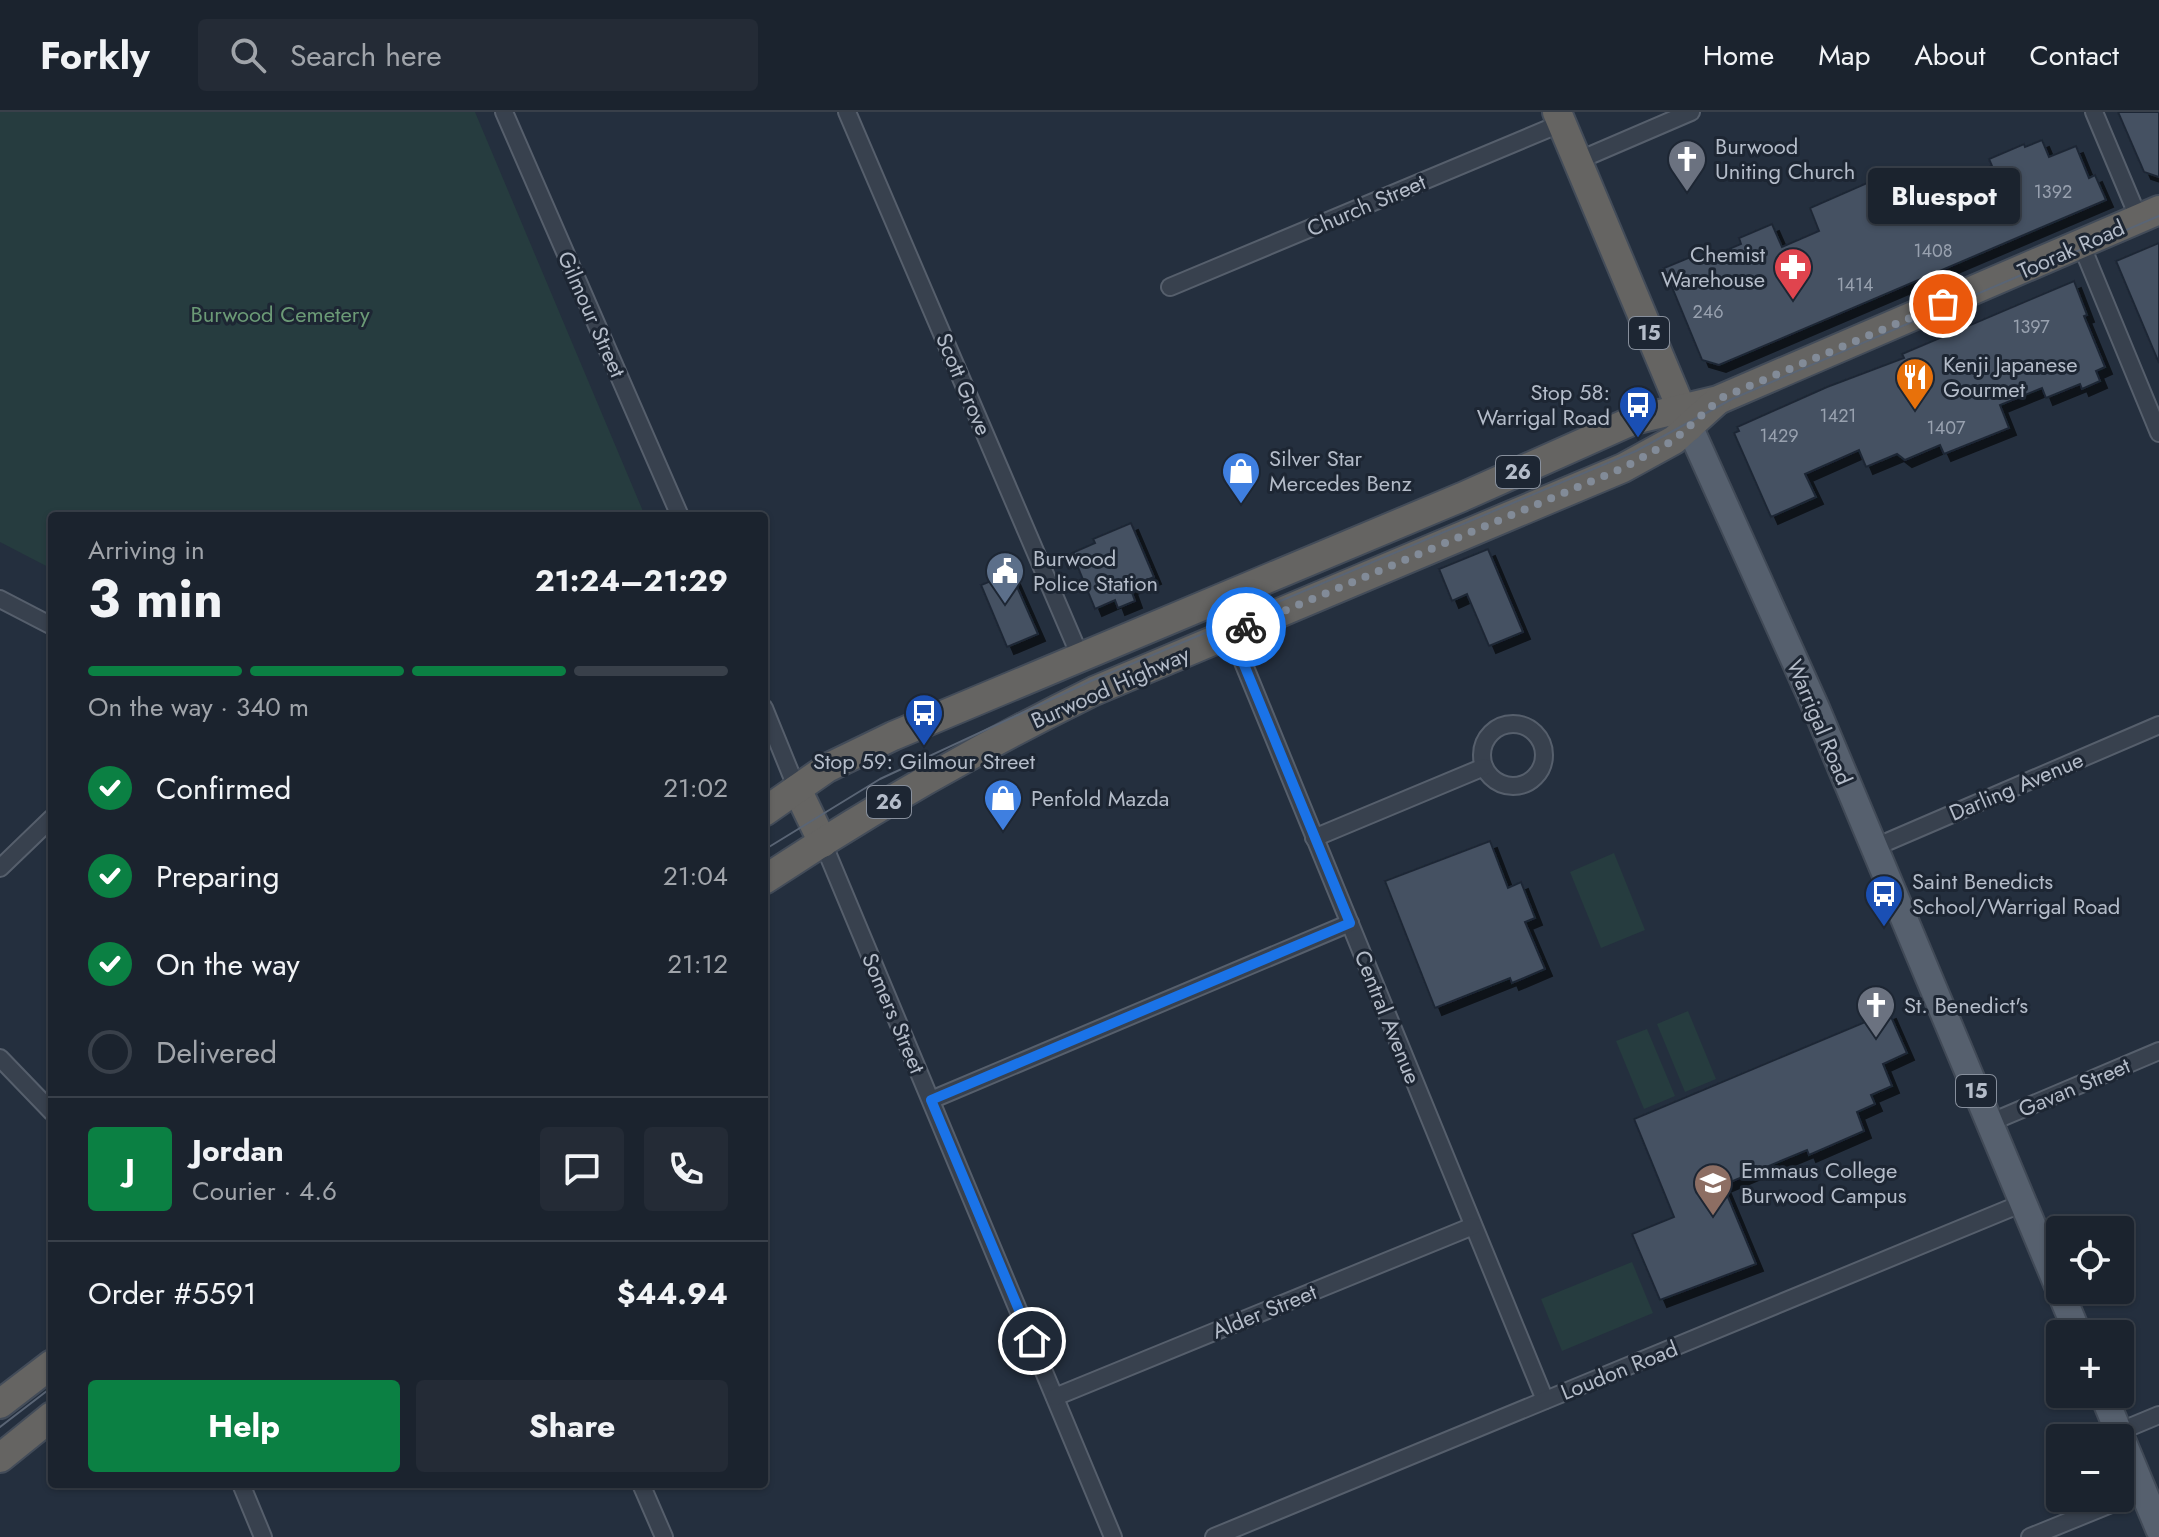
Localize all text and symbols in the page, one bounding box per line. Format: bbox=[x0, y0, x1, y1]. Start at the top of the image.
search box bbox=[198, 19, 758, 91]
text: Forkly bbox=[40, 28, 150, 83]
icon: search bbox=[226, 33, 270, 77]
text: Search here bbox=[290, 34, 442, 77]
text: Home bbox=[1703, 35, 1774, 76]
text: Map bbox=[1818, 35, 1870, 76]
text: About bbox=[1914, 35, 1986, 76]
text: Contact bbox=[2030, 35, 2119, 76]
place label: Burwood Uniting Church bbox=[1715, 130, 1855, 187]
church icon: Burwood Uniting Church bbox=[1666, 138, 1708, 193]
street label: Church Street bbox=[1302, 165, 1431, 244]
callout: Bluespot bbox=[1867, 168, 2019, 224]
text: Bluespot bbox=[1891, 177, 1997, 215]
house number: 1392 bbox=[2034, 179, 2072, 205]
street label: Toorak Road bbox=[2012, 211, 2130, 287]
place label: Chemist Warehouse bbox=[1661, 238, 1766, 295]
house number: 1408 bbox=[1913, 238, 1953, 264]
street label: Gilmour Street bbox=[550, 246, 634, 383]
pharmacy icon: Chemist Warehouse bbox=[1772, 246, 1814, 301]
pin bbox=[1909, 270, 1977, 338]
house number: 1414 bbox=[1836, 272, 1874, 298]
icon: bag bbox=[1921, 282, 1965, 326]
park label: Burwood Cemetery bbox=[190, 298, 370, 330]
house number: 246 bbox=[1692, 299, 1724, 325]
house number: 1397 bbox=[2012, 314, 2050, 340]
road number: 15 bbox=[1629, 317, 1669, 349]
street label: Scott Grove bbox=[928, 328, 1000, 440]
place label: Kenji Japanese Gourmet bbox=[1943, 348, 2078, 405]
restaurant icon: Kenji Japanese Gourmet bbox=[1894, 356, 1936, 411]
place label: Stop 58: Warrigal Road bbox=[1477, 376, 1610, 433]
bus stop icon: Stop 58: Warrigal Road bbox=[1617, 384, 1659, 439]
house number: 1421 bbox=[1820, 403, 1856, 429]
house number: 1407 bbox=[1927, 415, 1966, 441]
house number: 1429 bbox=[1759, 423, 1799, 449]
place label: Silver Star Mercedes Benz bbox=[1269, 442, 1412, 499]
shop icon: Silver Star Mercedes Benz bbox=[1220, 450, 1262, 505]
road number: 26 bbox=[1496, 456, 1540, 488]
text: Arriving in bbox=[88, 531, 205, 569]
place label: Burwood Police Station bbox=[1033, 542, 1158, 599]
public building icon: Burwood Police Station bbox=[984, 550, 1026, 605]
text: 21:24–21:29 bbox=[535, 559, 728, 602]
text: 3 min bbox=[88, 561, 223, 637]
courier bbox=[1206, 587, 1286, 667]
icon: bike bbox=[1224, 605, 1268, 649]
street label: Burwood Highway bbox=[1026, 638, 1195, 736]
street label: Warrigal Road bbox=[1779, 654, 1861, 790]
text: On the way · 340 m bbox=[88, 688, 309, 726]
bus stop icon: Stop 59: Gilmour Street bbox=[903, 692, 945, 747]
street label: Darling Avenue bbox=[1944, 743, 2088, 829]
place label: Stop 59: Gilmour Street bbox=[813, 745, 1036, 777]
icon: check bbox=[88, 766, 132, 810]
text: Confirmed bbox=[156, 767, 291, 810]
text: 21:02 bbox=[663, 769, 728, 807]
shop icon: Penfold Mazda bbox=[982, 777, 1024, 832]
place label: Penfold Mazda bbox=[1031, 782, 1169, 814]
road number: 26 bbox=[867, 786, 911, 818]
icon: check bbox=[88, 854, 132, 898]
text: Preparing bbox=[156, 855, 280, 898]
text: 21:04 bbox=[663, 857, 728, 895]
place label: Saint Benedicts School/Warrigal Road bbox=[1912, 865, 2120, 922]
bus stop icon: Saint Benedicts School/Warrigal Road bbox=[1863, 873, 1905, 928]
icon: check bbox=[88, 942, 132, 986]
text: On the way bbox=[156, 943, 300, 986]
text: 21:12 bbox=[667, 945, 728, 983]
street label: Central Avenue bbox=[1347, 945, 1429, 1089]
street label: Somers Street bbox=[854, 948, 934, 1079]
church icon: St. Benedict's bbox=[1855, 984, 1897, 1039]
place label: St. Benedict's bbox=[1904, 989, 2028, 1021]
text: Delivered bbox=[156, 1031, 277, 1074]
street label: Gavan Street bbox=[2013, 1049, 2135, 1125]
road number: 15 bbox=[1956, 1075, 1996, 1107]
button: chat bbox=[540, 1127, 624, 1211]
button: phone bbox=[644, 1127, 728, 1211]
text: Jordan bbox=[192, 1129, 284, 1172]
text: J bbox=[125, 1148, 135, 1191]
place label: Emmaus College Burwood Campus bbox=[1741, 1154, 1907, 1211]
school or university icon: Emmaus College Burwood Campus bbox=[1692, 1162, 1734, 1217]
text: Courier · 4.6 bbox=[192, 1172, 337, 1210]
map controls bbox=[2046, 1216, 2134, 1512]
button: locate bbox=[2046, 1216, 2134, 1304]
text: Order #5591 bbox=[88, 1272, 257, 1315]
text: $44.94 bbox=[617, 1272, 728, 1315]
street label: Alder Street bbox=[1207, 1275, 1322, 1346]
pin bbox=[998, 1307, 1066, 1375]
icon: home bbox=[1010, 1319, 1054, 1363]
button: + bbox=[2046, 1320, 2134, 1408]
street label: Loudon Road bbox=[1556, 1332, 1682, 1408]
button: Help bbox=[88, 1380, 400, 1472]
button: Share bbox=[416, 1380, 728, 1472]
button: − bbox=[2046, 1424, 2134, 1512]

